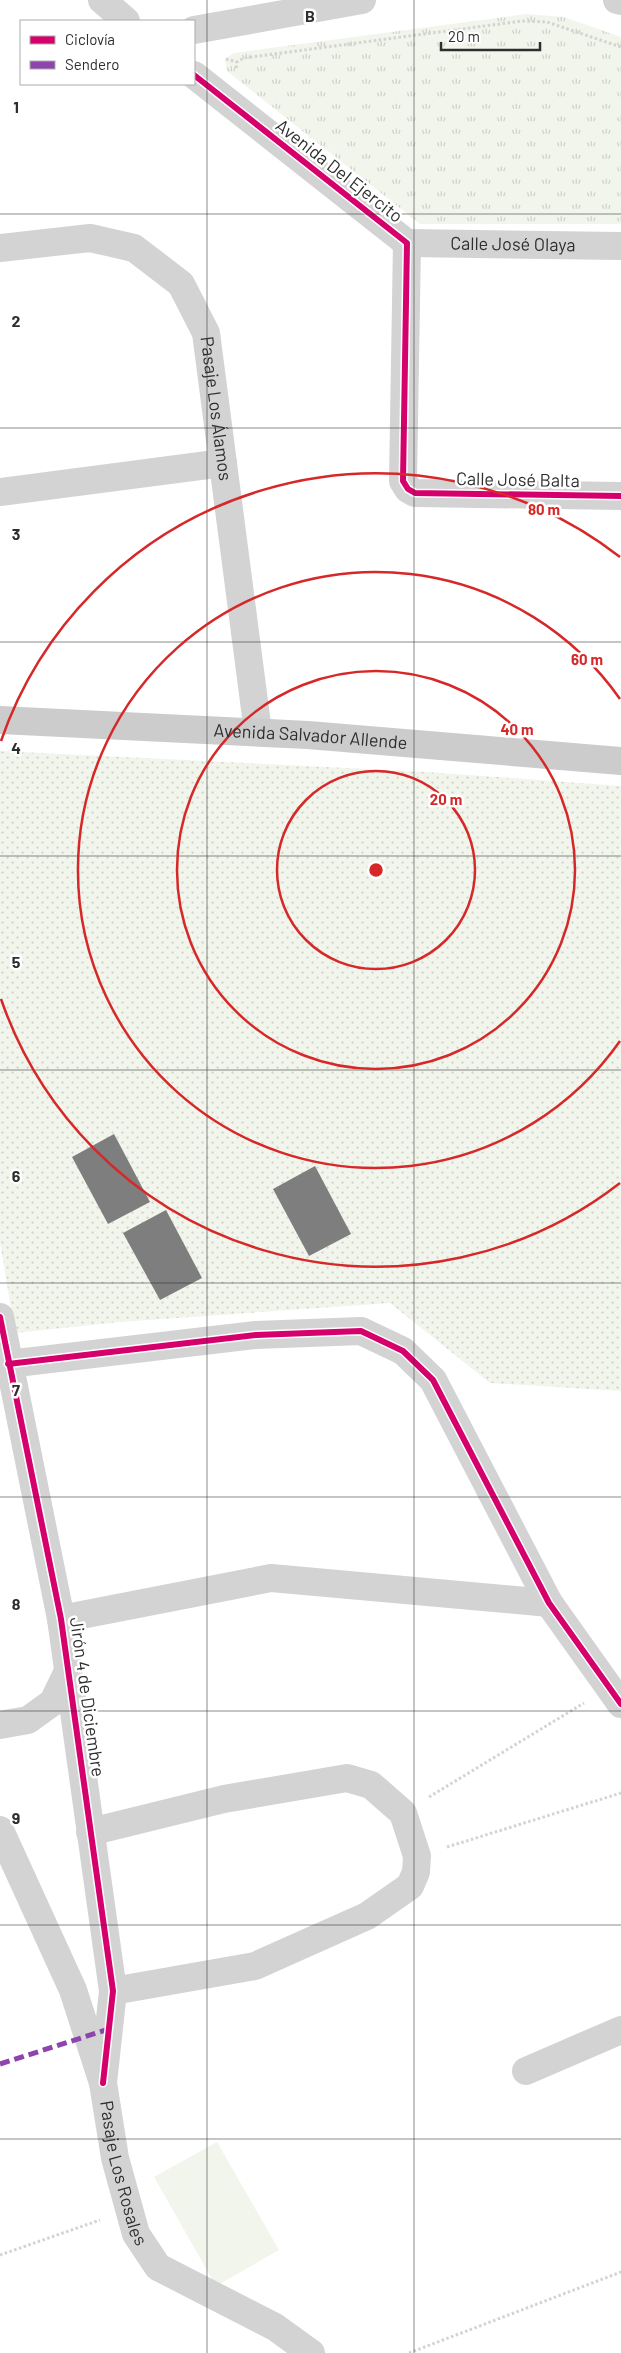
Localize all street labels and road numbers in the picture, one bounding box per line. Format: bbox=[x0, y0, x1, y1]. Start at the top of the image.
street label: Avenida Del Ejercito bbox=[272, 114, 407, 227]
street label: Calle José Olaya bbox=[450, 232, 576, 255]
street label: Pasaje Los Álamos bbox=[197, 335, 237, 482]
street label: Calle José Balta bbox=[456, 467, 580, 491]
street label: Avenida Salvador Allende bbox=[213, 718, 408, 753]
street label: Jirón 4 de Diciembre bbox=[66, 1616, 110, 1778]
street label: Pasaje Los Rosales bbox=[96, 2099, 153, 2249]

